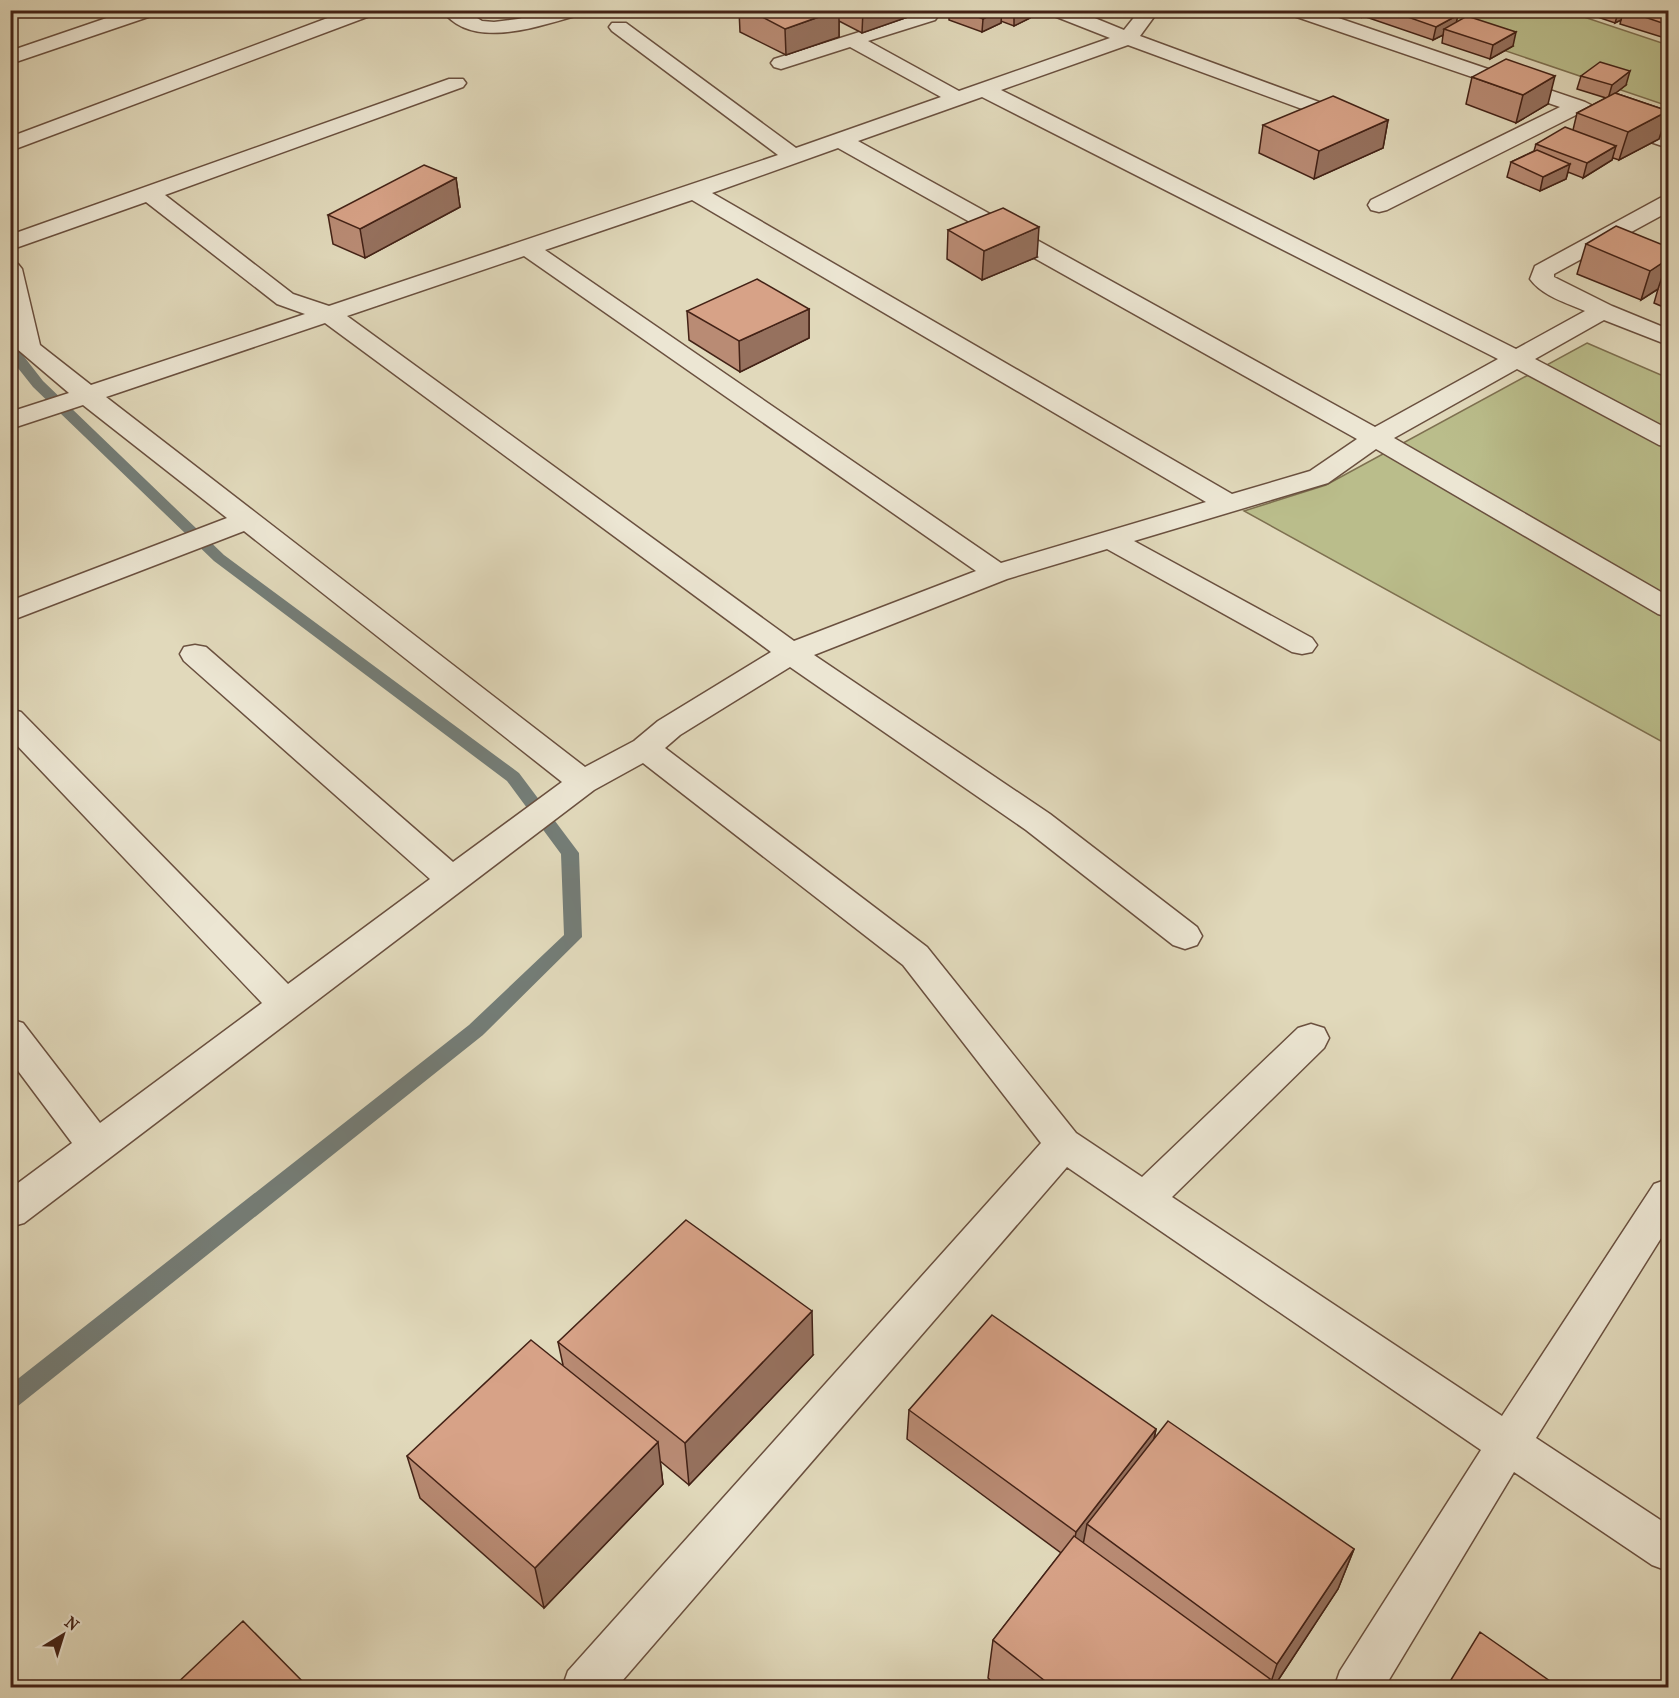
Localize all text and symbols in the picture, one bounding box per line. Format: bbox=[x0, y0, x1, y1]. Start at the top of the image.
north arrow bbox=[33, 1605, 93, 1665]
text: N bbox=[61, 1612, 83, 1635]

